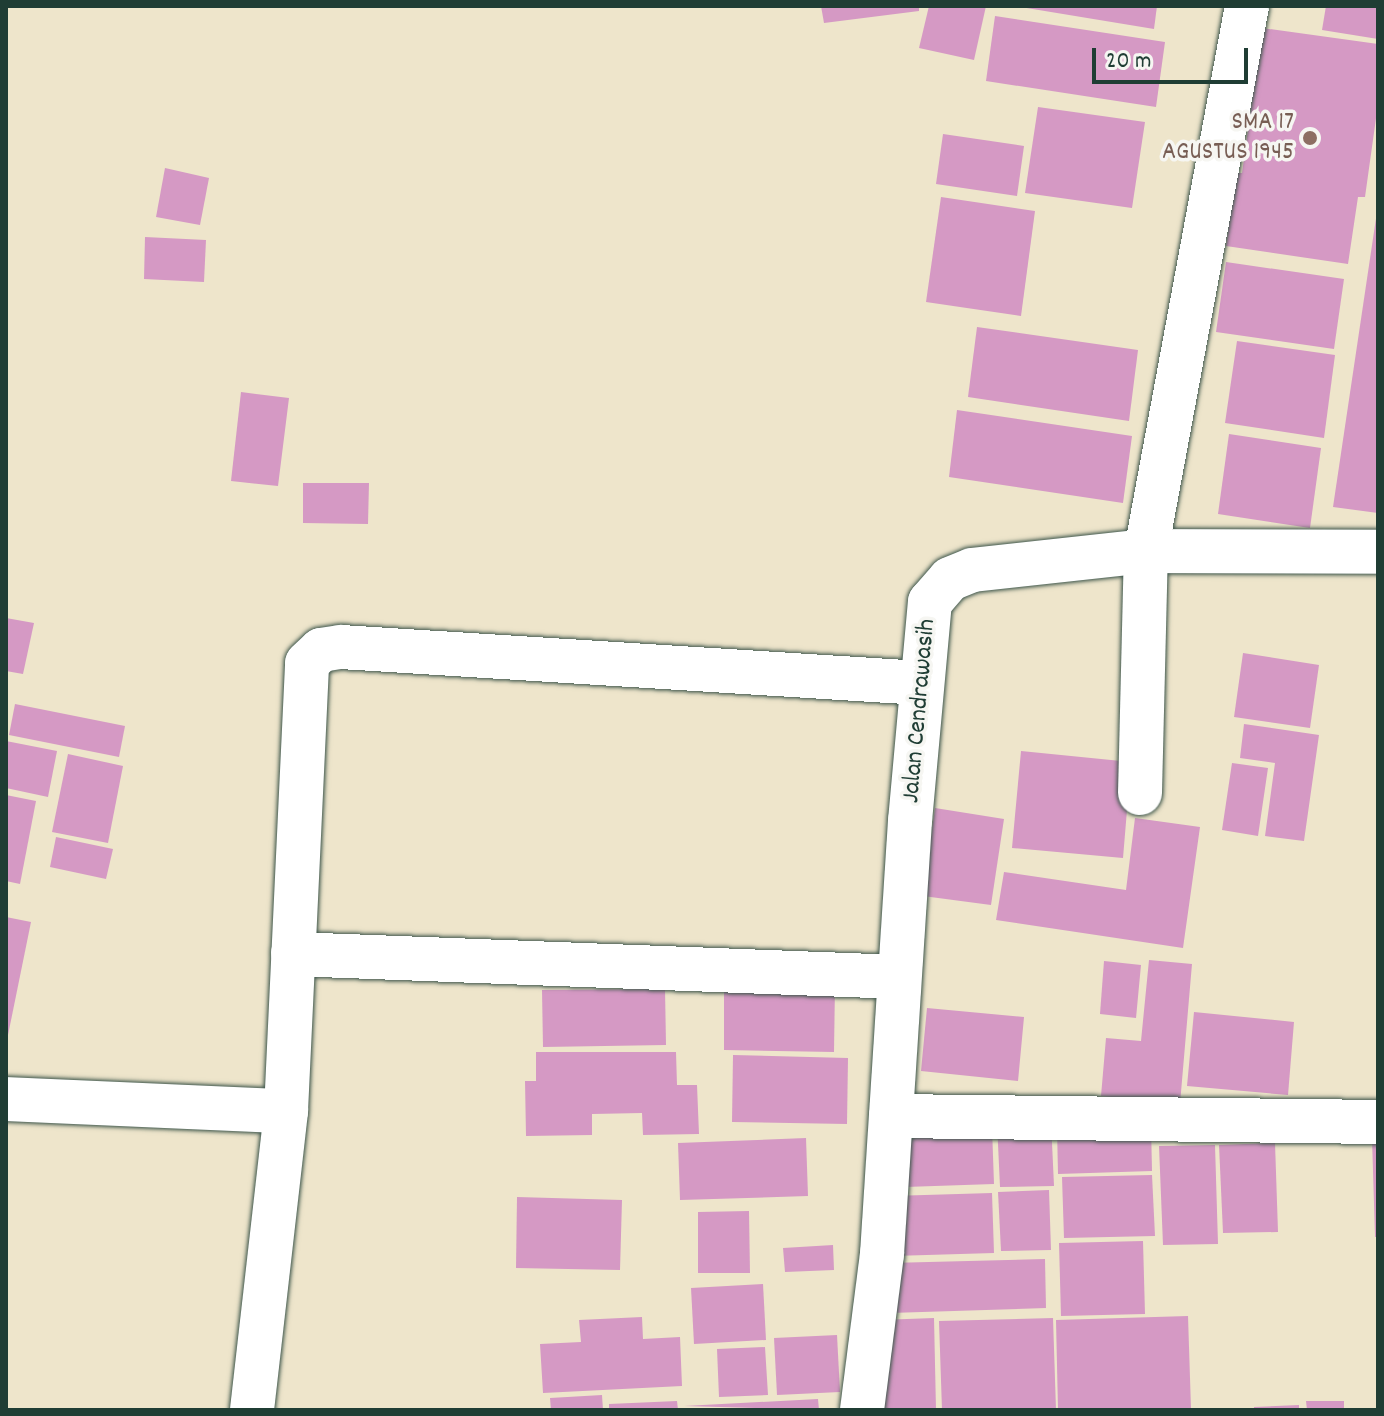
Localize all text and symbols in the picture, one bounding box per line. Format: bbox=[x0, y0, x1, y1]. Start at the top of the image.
scale bar bbox=[1096, 32, 1252, 82]
text: 20 m bbox=[1106, 45, 1152, 79]
place label: SMA 17 AGUSTUS 1945 bbox=[1162, 107, 1294, 168]
marker: SMA 17 AGUSTUS 1945 bbox=[1301, 129, 1319, 147]
street label: Jalan Cendrawasih bbox=[896, 618, 944, 804]

